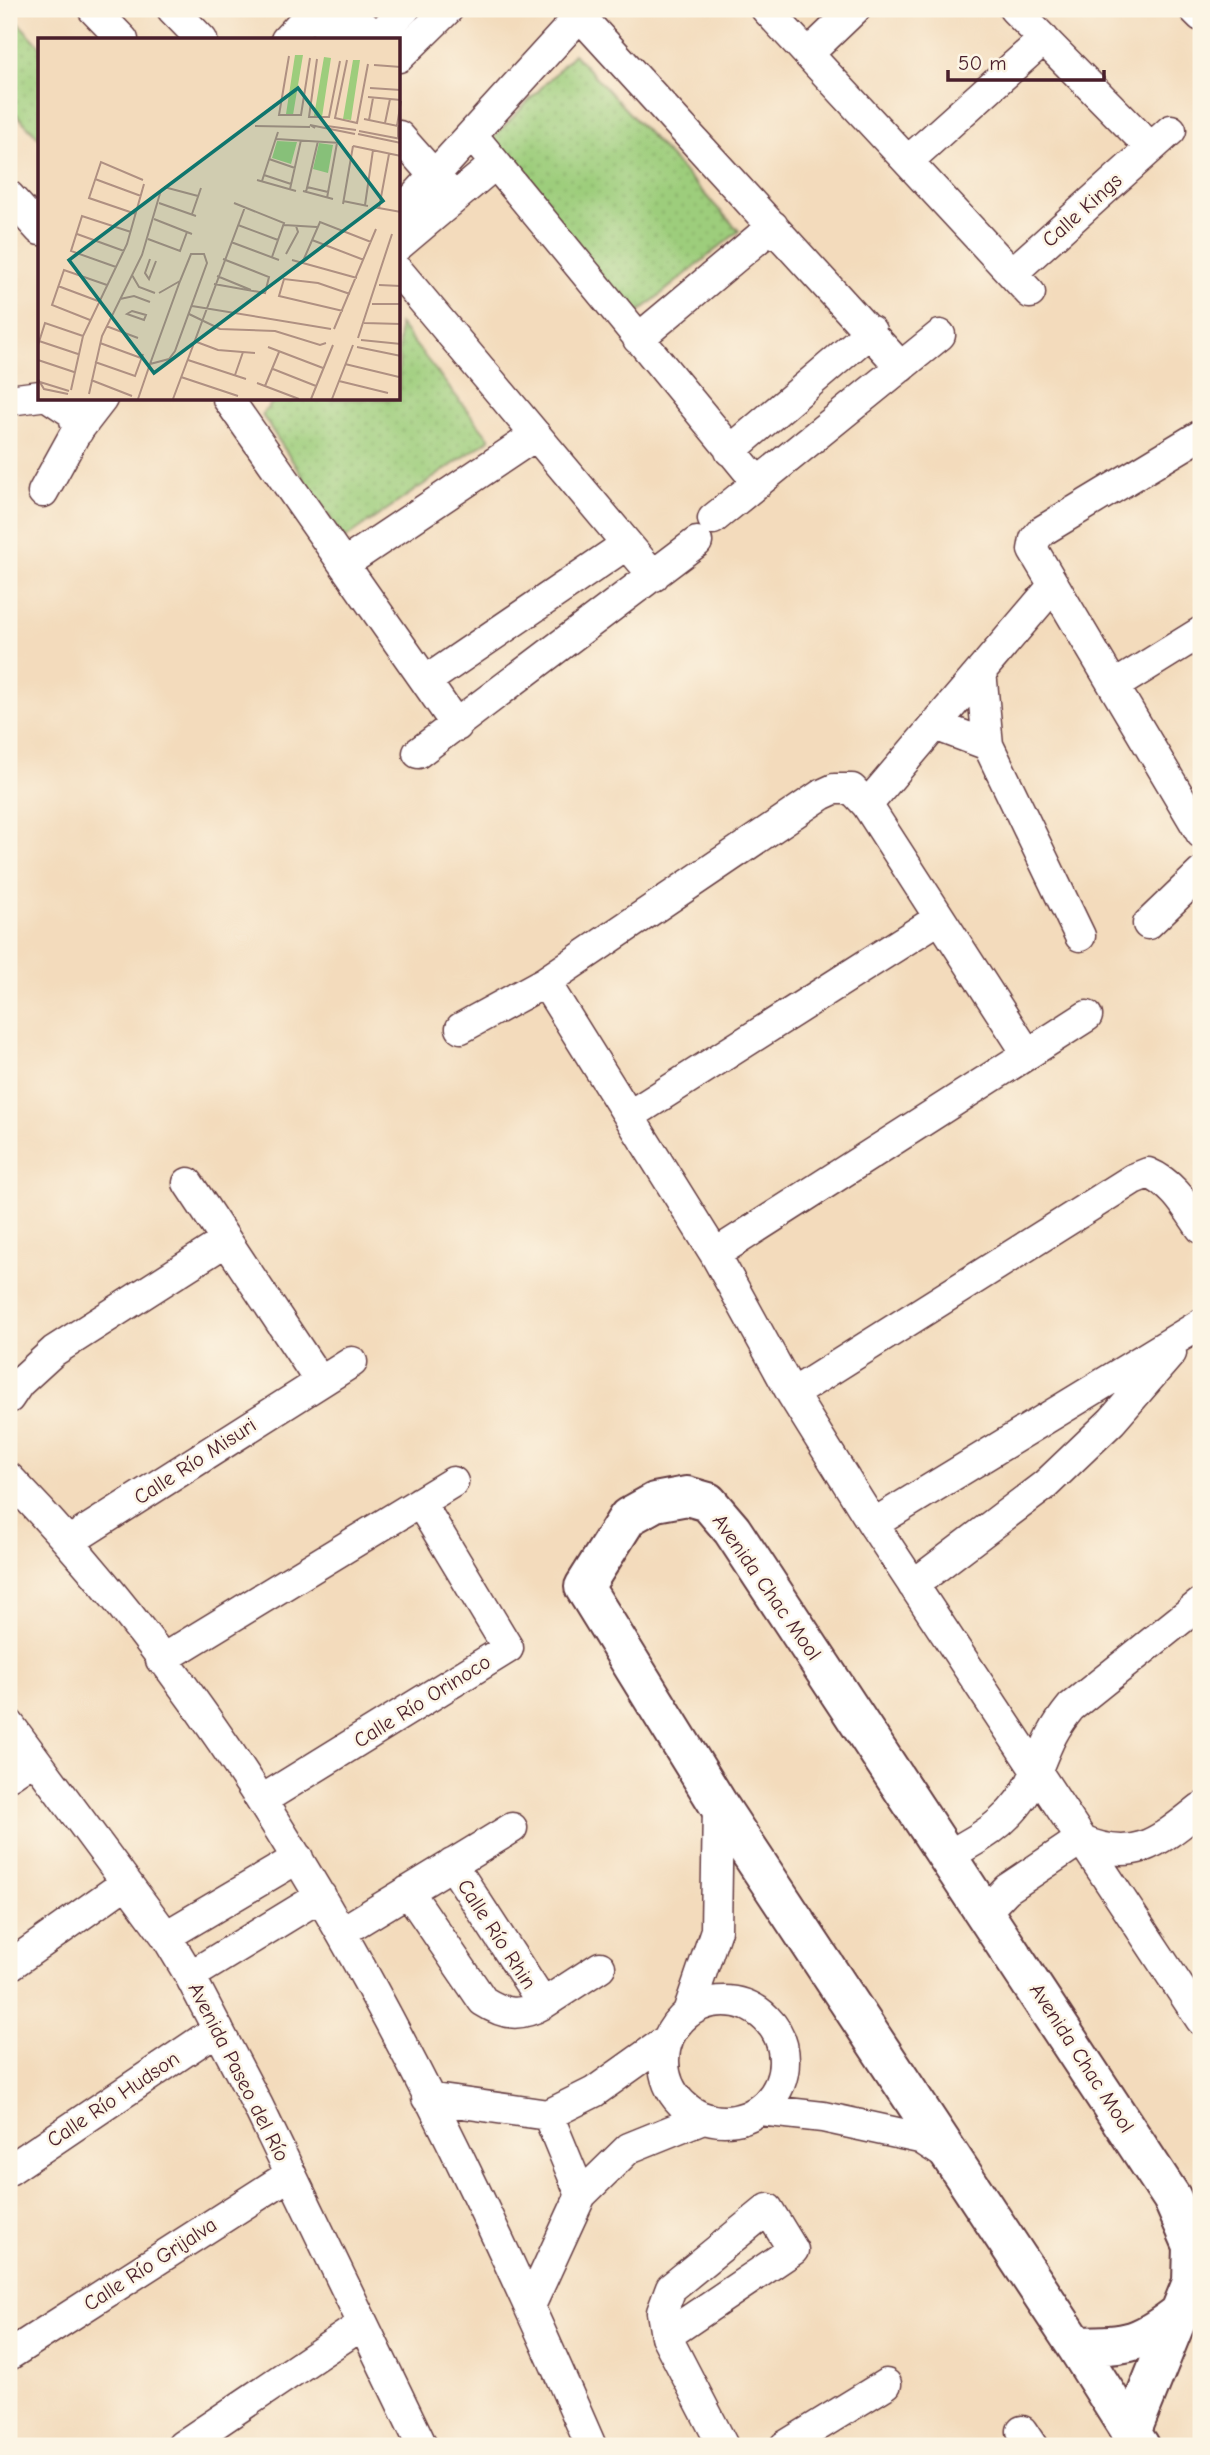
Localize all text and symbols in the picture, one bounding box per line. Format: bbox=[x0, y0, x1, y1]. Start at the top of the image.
inset map bbox=[38, 38, 401, 401]
scale bar bbox=[948, 38, 1103, 82]
text: 50 m bbox=[958, 51, 1007, 75]
street label: Calle Kings bbox=[1037, 168, 1127, 252]
street label: Calle Río Misuri bbox=[129, 1413, 261, 1509]
street label: Avenida Chac Mool bbox=[708, 1509, 826, 1665]
street label: Calle Río Orinoco bbox=[349, 1649, 495, 1753]
street label: Calle Río Rhin bbox=[453, 1875, 541, 1993]
street label: Avenida Paseo del Río bbox=[184, 1979, 294, 2165]
street label: Avenida Chac Mool bbox=[1025, 1979, 1139, 2137]
street label: Calle Río Hudson bbox=[42, 2046, 184, 2152]
street label: Calle Río Grijalva bbox=[79, 2212, 221, 2316]

